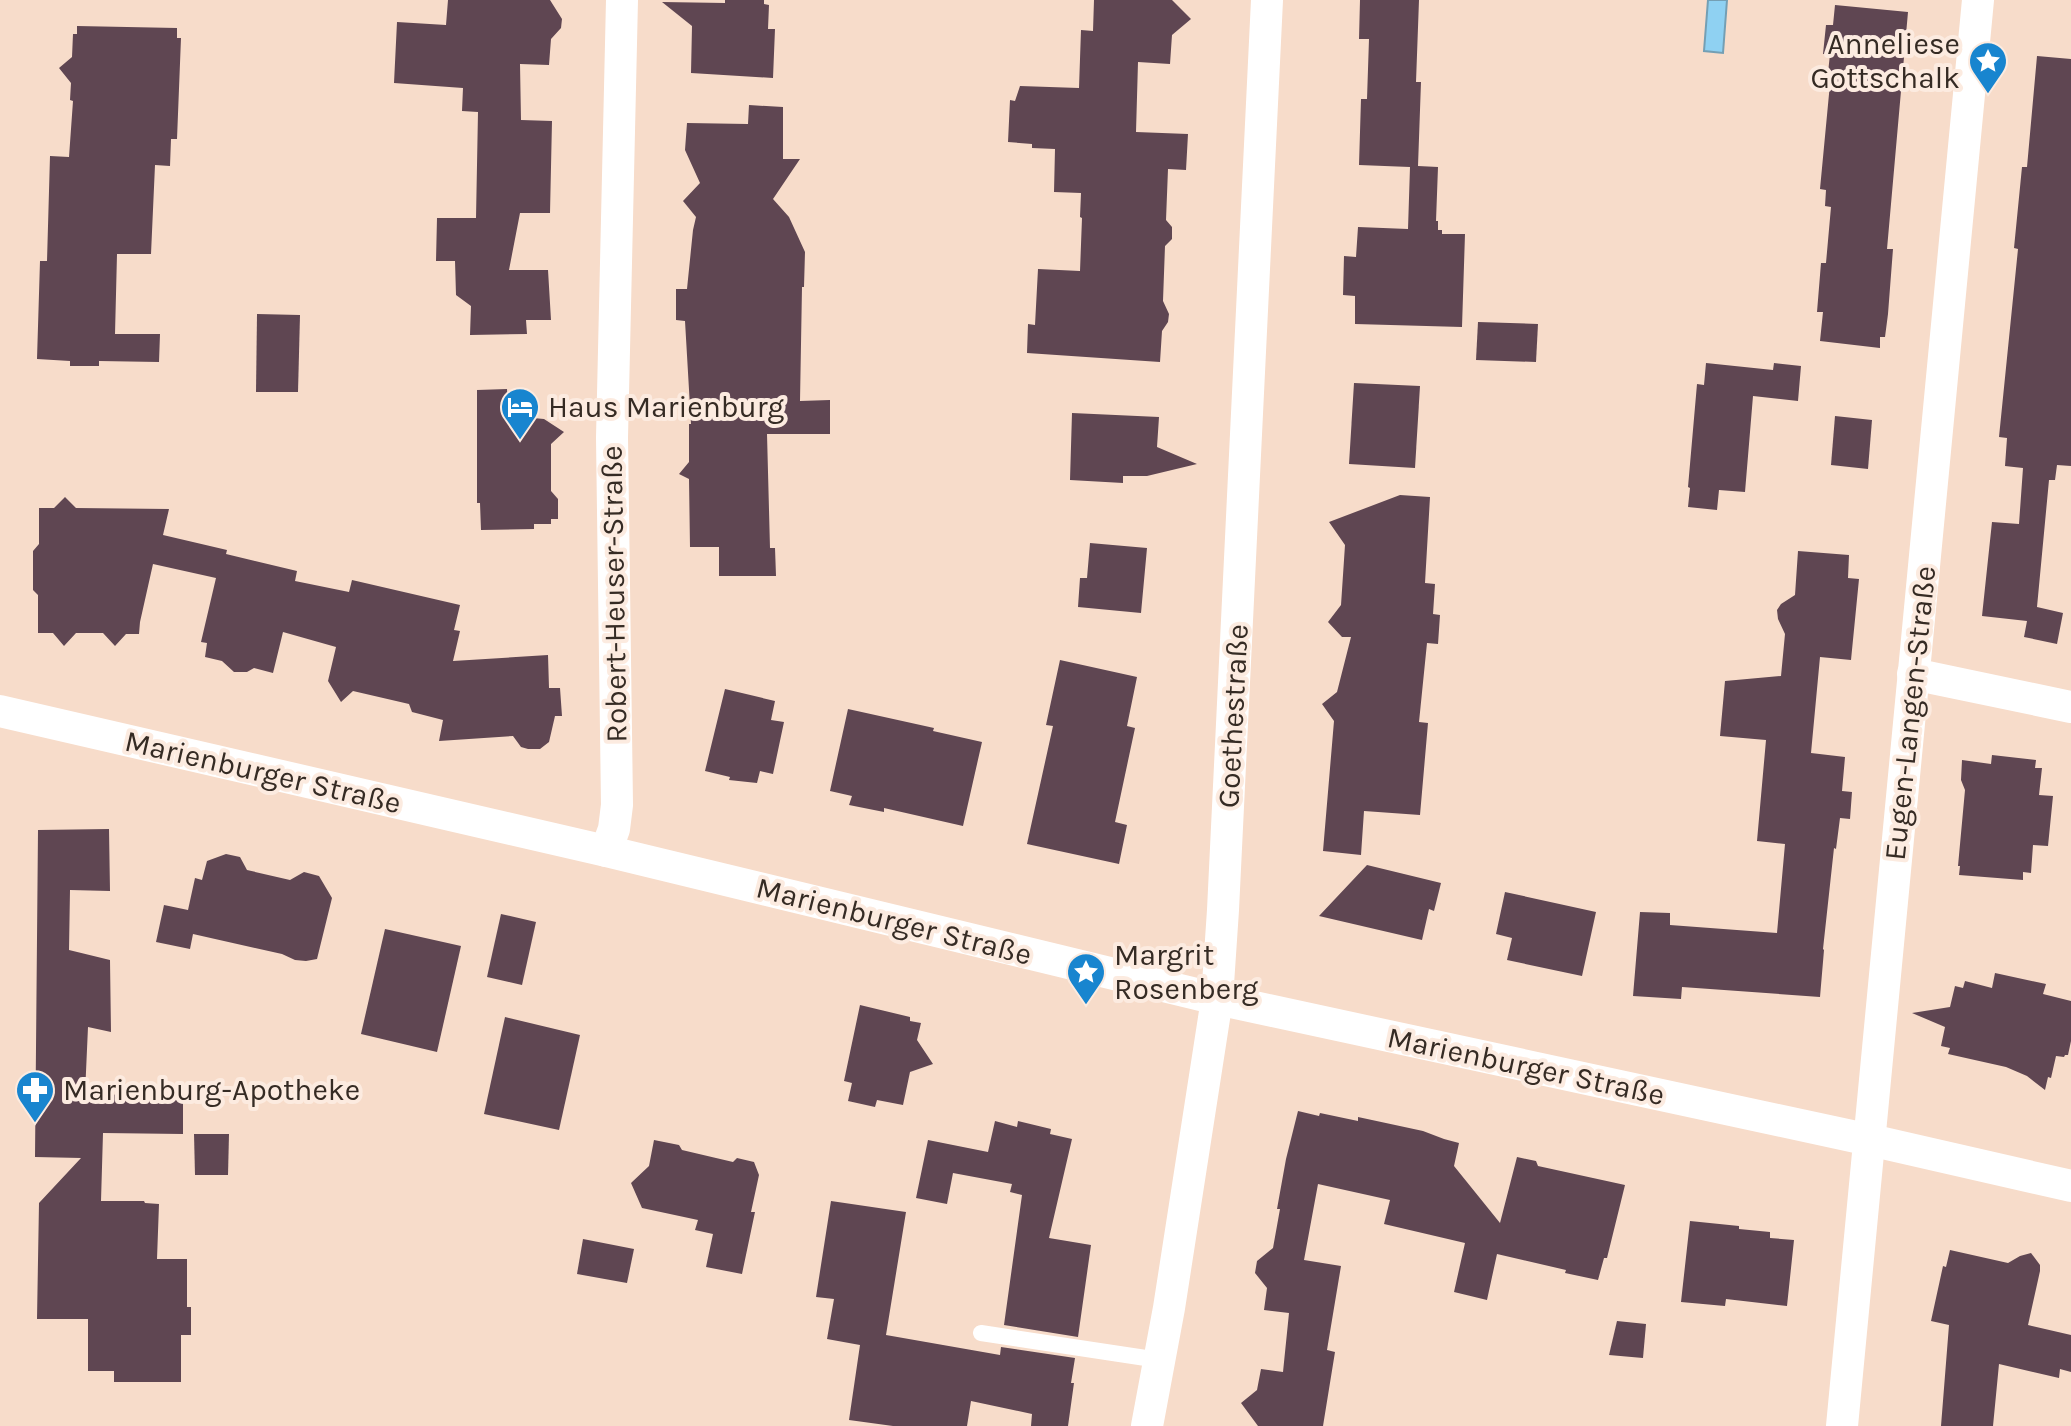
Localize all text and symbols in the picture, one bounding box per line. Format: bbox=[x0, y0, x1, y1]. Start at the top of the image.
place label: Anneliese Gottschalk bbox=[1811, 26, 1960, 96]
place icon: Anneliese Gottschalk bbox=[1967, 40, 2009, 95]
hotel icon: Haus Marienburg bbox=[499, 386, 541, 441]
place label: Haus Marienburg bbox=[548, 389, 784, 425]
street label: Robert-Heuser-Straße bbox=[593, 445, 635, 743]
street label: Eugen-Langen-Straße bbox=[1877, 564, 1943, 862]
street label: Goethestraße bbox=[1210, 623, 1256, 809]
street label: Marienburger Straße bbox=[121, 723, 405, 821]
street label: Marienburger Straße bbox=[753, 869, 1035, 973]
place label: Margrit Rosenberg bbox=[1114, 937, 1259, 1007]
place icon: Margrit Rosenberg bbox=[1065, 951, 1107, 1006]
street label: Marienburger Straße bbox=[1384, 1019, 1668, 1113]
pharmacy icon: Marienburg-Apotheke bbox=[14, 1069, 56, 1124]
place label: Marienburg-Apotheke bbox=[63, 1072, 360, 1108]

